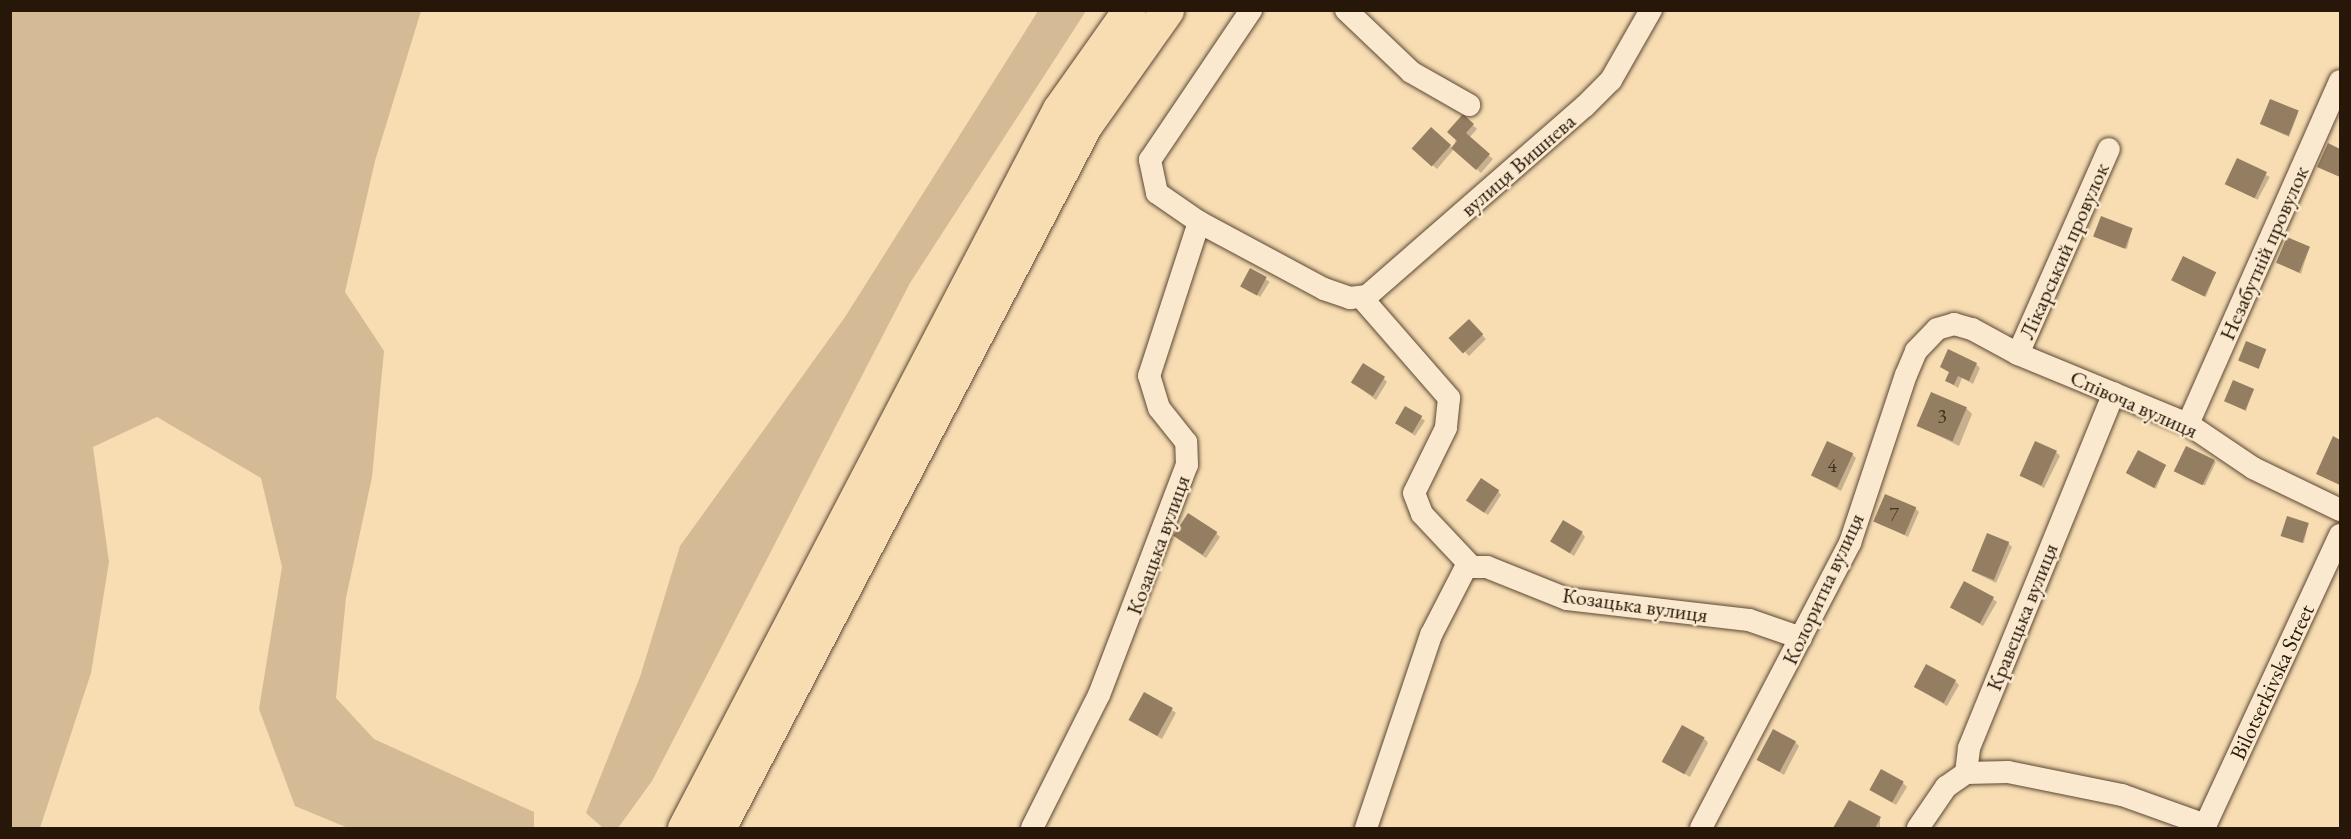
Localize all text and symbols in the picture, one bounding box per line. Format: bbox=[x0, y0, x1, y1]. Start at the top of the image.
street label: вулиця Вишнева bbox=[1455, 108, 1581, 222]
street label: Лікарський провулок bbox=[2013, 159, 2115, 343]
street label: Незабутній провулок bbox=[2214, 162, 2314, 344]
street label: Співоча вулиця bbox=[2066, 364, 2202, 444]
house number: 3 bbox=[1937, 404, 1947, 428]
house number: 4 bbox=[1827, 453, 1837, 477]
street label: Козацька вулиця bbox=[1121, 472, 1195, 618]
house number: 7 bbox=[1889, 502, 1899, 526]
street label: Колоритна вулиця bbox=[1776, 509, 1870, 669]
street label: Кравецька вулиця bbox=[1980, 539, 2064, 695]
street label: Козацька вулиця bbox=[1561, 582, 1709, 628]
street label: Bilotserkivska Street bbox=[2224, 600, 2320, 764]

